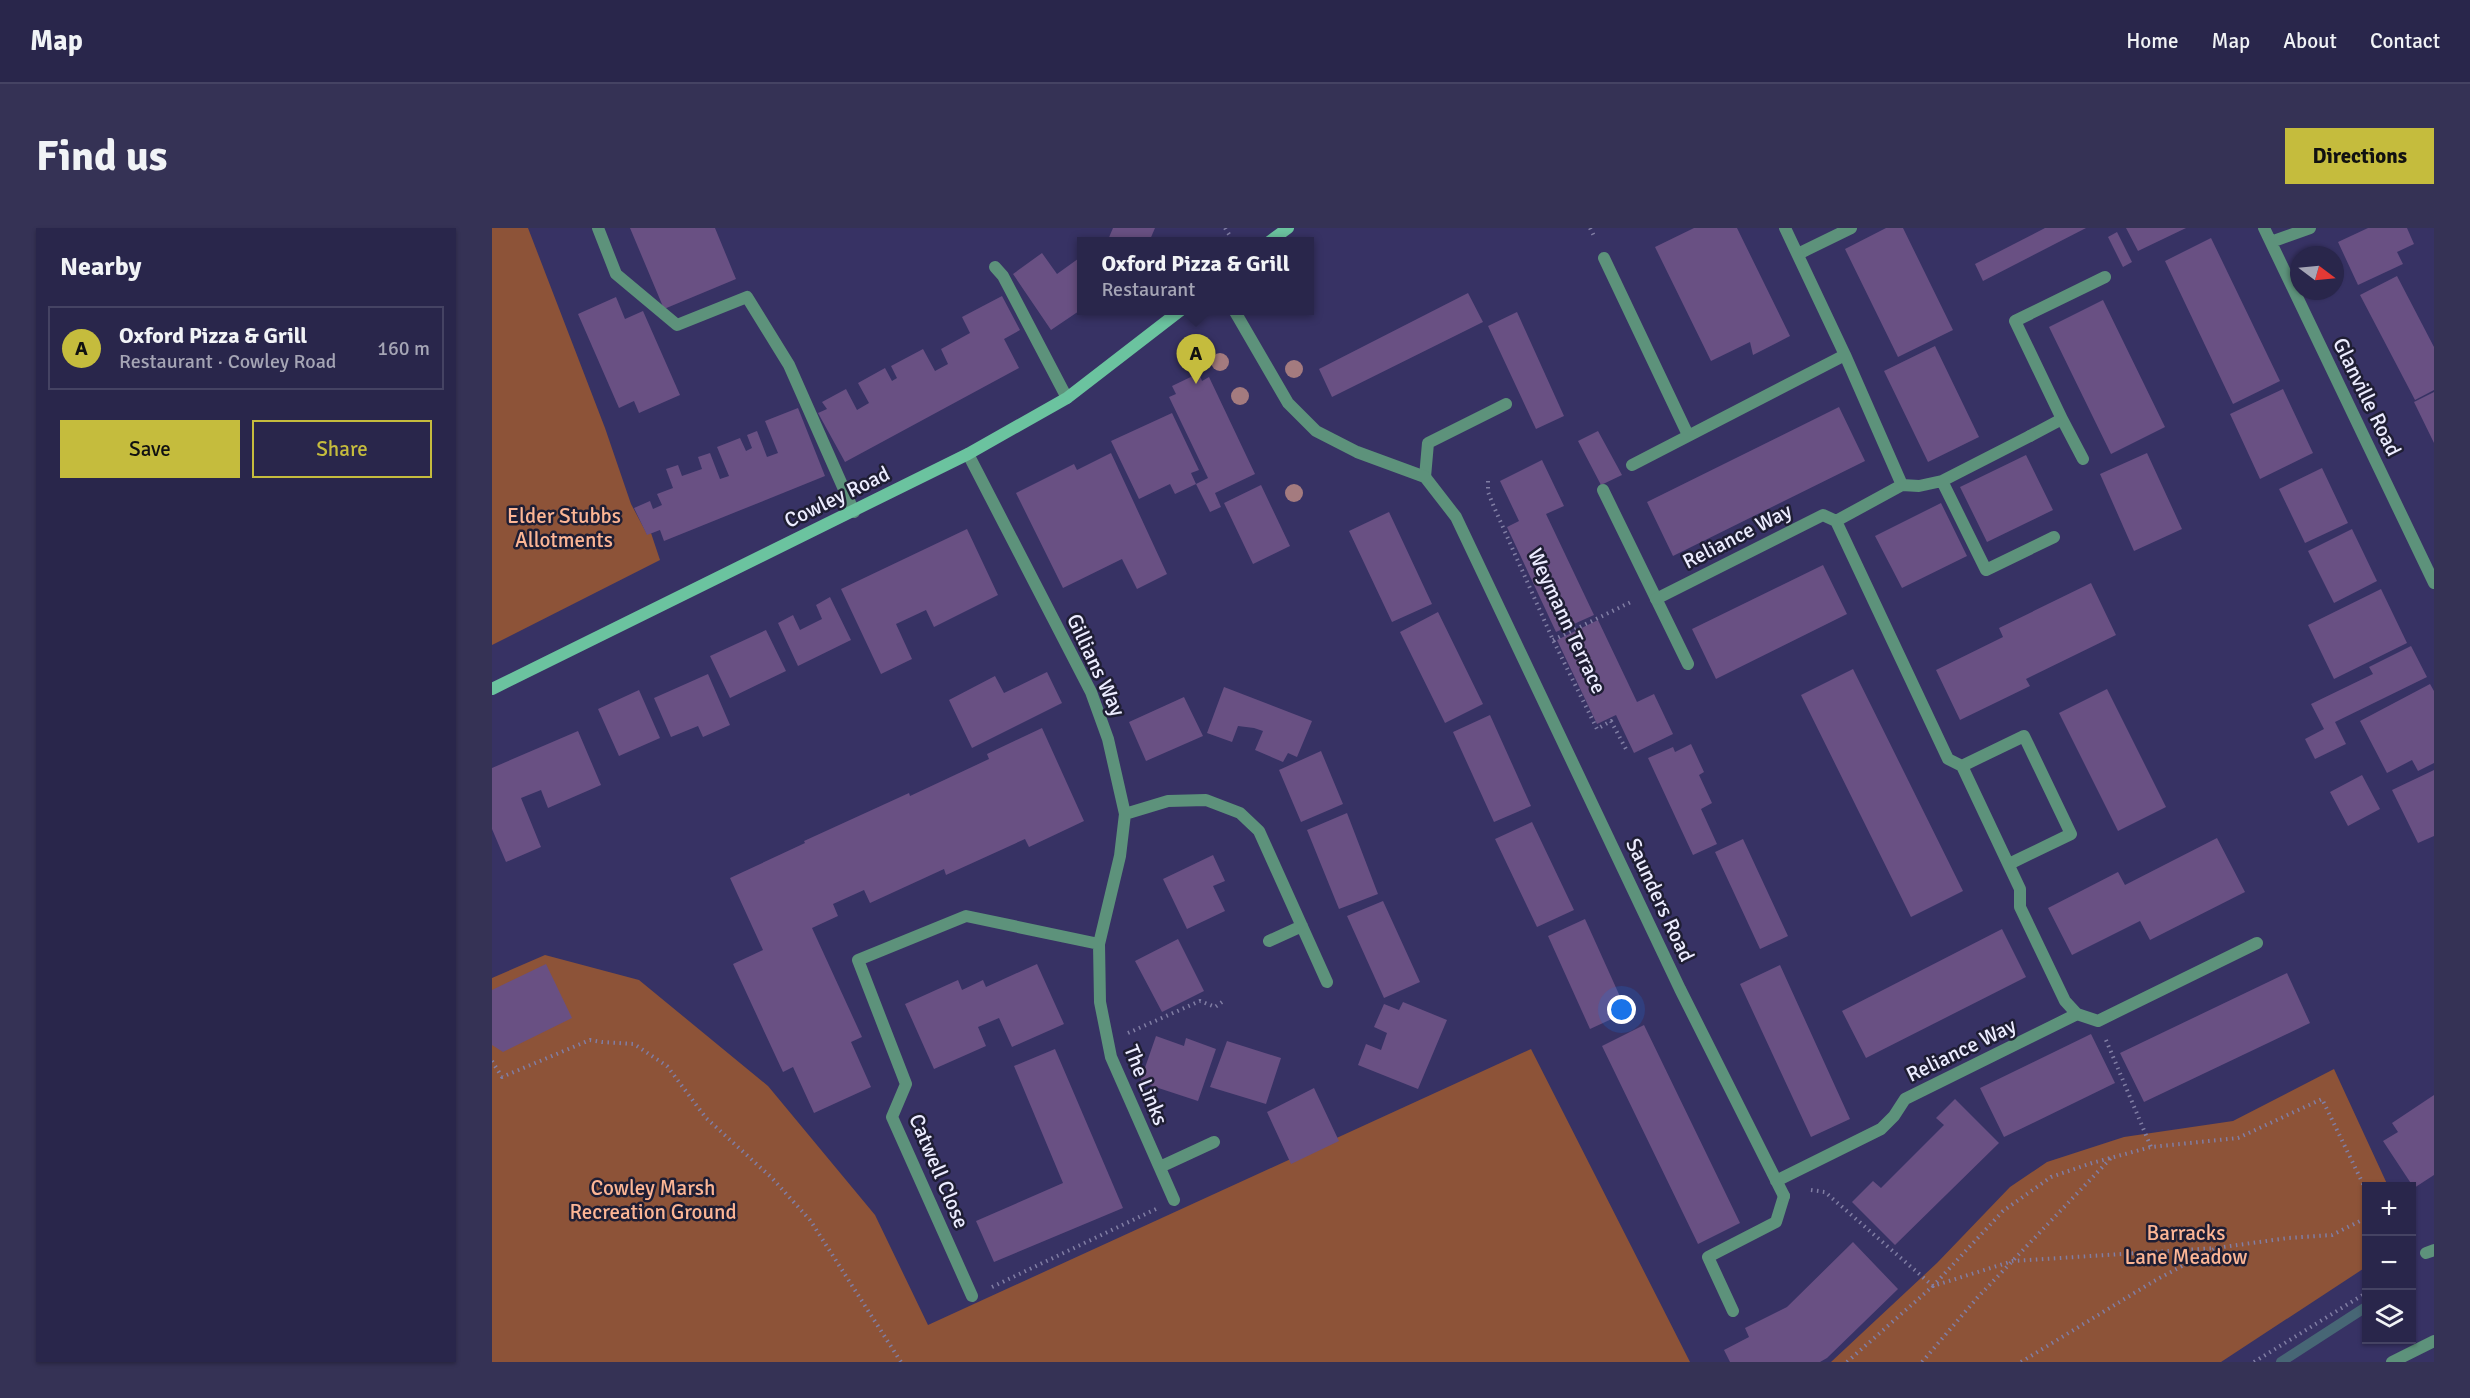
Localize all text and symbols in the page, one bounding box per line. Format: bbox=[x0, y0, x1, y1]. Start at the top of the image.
text: Map bbox=[30, 24, 83, 58]
text: Home bbox=[2126, 28, 2179, 54]
text: Map bbox=[2212, 28, 2250, 54]
text: About bbox=[2283, 28, 2337, 54]
text: Contact bbox=[2370, 28, 2440, 54]
button: Directions bbox=[2285, 128, 2434, 184]
text: Find us bbox=[36, 131, 167, 182]
popup bbox=[1077, 237, 1314, 315]
north arrow bbox=[2290, 246, 2344, 300]
text: Oxford Pizza & Grill bbox=[1101, 250, 1290, 277]
text: Nearby bbox=[60, 251, 141, 283]
text: Restaurant bbox=[1101, 277, 1195, 302]
text: Oxford Pizza & Grill bbox=[119, 322, 307, 349]
pin: A bbox=[1176, 334, 1216, 384]
street label: Glanville Road bbox=[2327, 334, 2407, 460]
text: A bbox=[75, 336, 88, 361]
text: 160 m bbox=[377, 336, 430, 361]
text: Restaurant · Cowley Road bbox=[119, 349, 336, 374]
button: Save bbox=[60, 420, 240, 478]
button: Share bbox=[252, 420, 432, 478]
street label: Cowley Road bbox=[780, 460, 894, 534]
street label: Reliance Way bbox=[1678, 497, 1796, 575]
park label: Elder Stubbs Allotments bbox=[507, 503, 621, 553]
street label: Weymann Terrace bbox=[1522, 544, 1612, 698]
street label: Gillians Way bbox=[1061, 610, 1131, 721]
street label: Saunders Road bbox=[1620, 834, 1700, 966]
your location bbox=[1607, 995, 1636, 1024]
street label: Reliance Way bbox=[1902, 1012, 2020, 1088]
street label: The Links bbox=[1118, 1041, 1174, 1129]
street label: Catwell Close bbox=[903, 1110, 975, 1232]
park label: Cowley Marsh Recreation Ground bbox=[569, 1175, 737, 1225]
map controls bbox=[2362, 1182, 2416, 1344]
button: + bbox=[2362, 1182, 2416, 1236]
park label: Barracks Lane Meadow bbox=[2124, 1220, 2248, 1270]
button: − bbox=[2362, 1236, 2416, 1290]
button: layers bbox=[2362, 1290, 2416, 1344]

